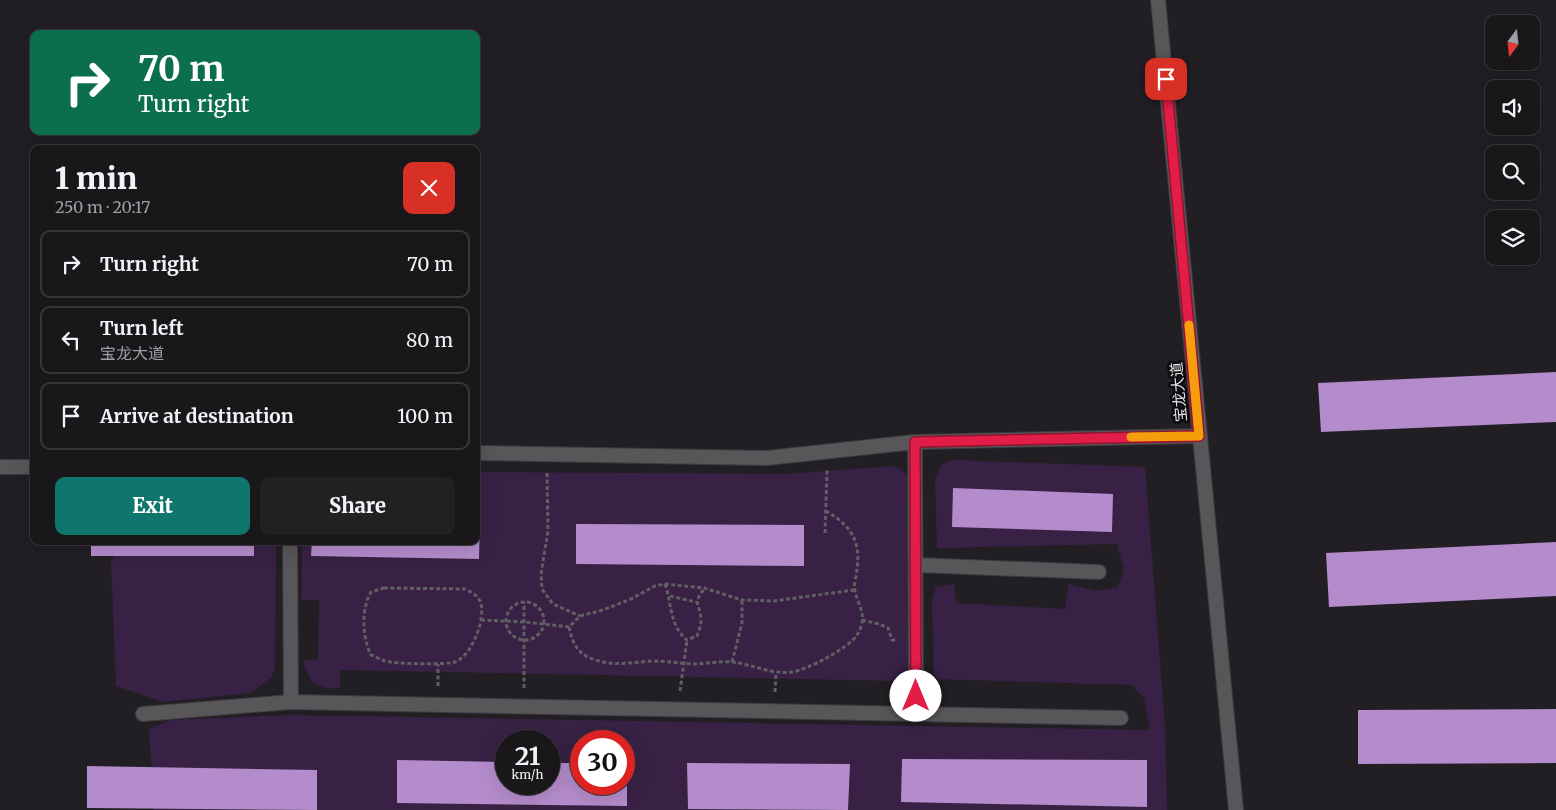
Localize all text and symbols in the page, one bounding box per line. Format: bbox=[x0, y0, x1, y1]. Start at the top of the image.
north arrow bbox=[1485, 15, 1540, 70]
map controls bbox=[1485, 15, 1540, 265]
text: 70 m bbox=[138, 47, 225, 91]
icon: right bbox=[55, 50, 120, 115]
pin bbox=[1145, 58, 1187, 100]
icon: arrive bbox=[1152, 65, 1180, 93]
button: sound bbox=[1485, 80, 1540, 135]
text: Turn right bbox=[138, 90, 249, 118]
button: search bbox=[1485, 145, 1540, 200]
text: 1 min bbox=[55, 159, 137, 197]
button: close bbox=[403, 162, 455, 214]
text: 250 m · 20:17 bbox=[55, 197, 150, 217]
button: layers bbox=[1485, 210, 1540, 265]
icon: right bbox=[57, 250, 85, 278]
text: Turn right bbox=[100, 252, 199, 276]
text: 70 m bbox=[407, 252, 453, 276]
text: Turn left bbox=[100, 316, 184, 340]
icon: left bbox=[57, 326, 85, 354]
text: 80 m bbox=[406, 328, 453, 352]
text: 宝龙大道 bbox=[100, 343, 164, 363]
street label: 宝龙大道 bbox=[1166, 361, 1191, 423]
icon: arrive bbox=[57, 402, 85, 430]
text: Arrive at destination bbox=[100, 404, 294, 428]
text: 100 m bbox=[397, 404, 453, 428]
button: Exit bbox=[55, 477, 250, 535]
button: Share bbox=[260, 477, 455, 535]
position arrow bbox=[889, 669, 941, 721]
speed limit sign: 30 bbox=[570, 730, 635, 795]
text: 21 bbox=[515, 740, 540, 772]
text: km/h bbox=[512, 767, 543, 782]

